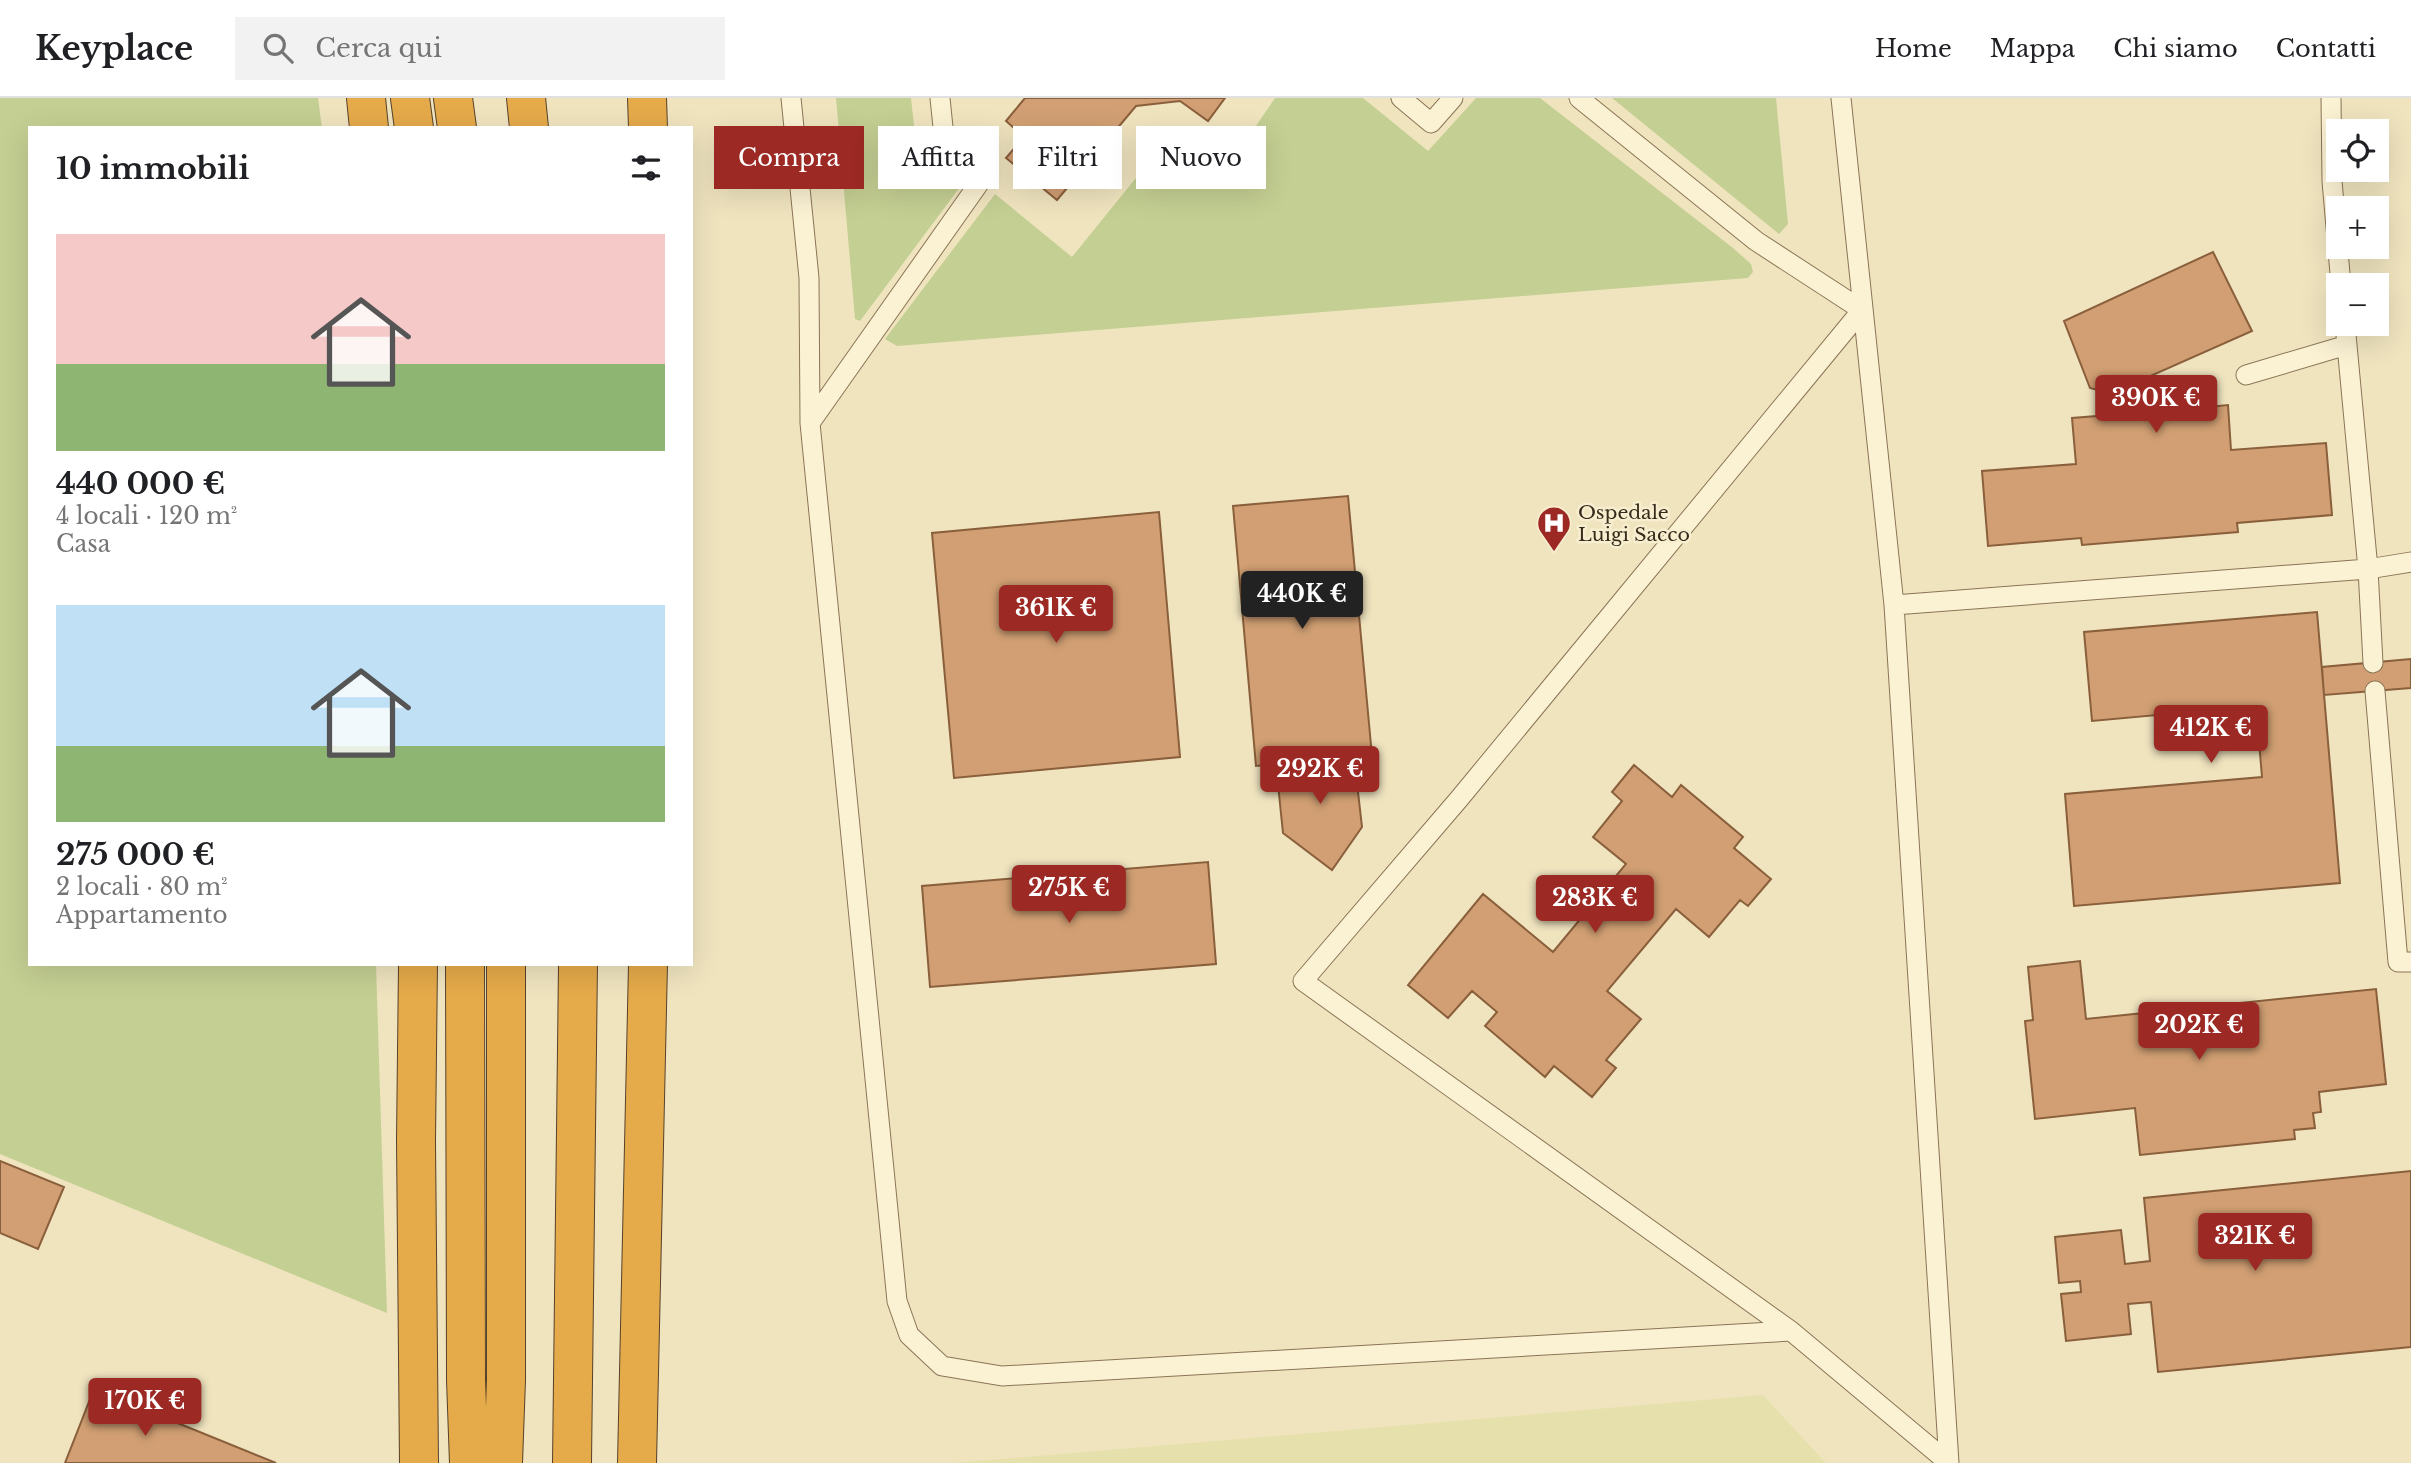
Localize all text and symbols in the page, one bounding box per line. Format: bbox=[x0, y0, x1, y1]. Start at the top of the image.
search box bbox=[235, 17, 725, 80]
text: Keyplace bbox=[35, 28, 193, 69]
icon: search bbox=[259, 29, 297, 67]
text: Cerca qui bbox=[315, 32, 442, 64]
text: Home bbox=[1875, 34, 1952, 63]
text: Mappa bbox=[1990, 34, 2075, 63]
text: Chi siamo bbox=[2113, 34, 2238, 63]
text: Contatti bbox=[2276, 34, 2376, 63]
map controls bbox=[2326, 119, 2389, 336]
button: locate bbox=[2326, 119, 2389, 182]
chip: Compra bbox=[714, 126, 864, 189]
chip: Affitta bbox=[878, 126, 999, 189]
chip: Filtri bbox=[1013, 126, 1122, 189]
chip: Nuovo bbox=[1136, 126, 1266, 189]
icon: filters bbox=[627, 149, 665, 187]
text: 10 immobili bbox=[56, 150, 249, 187]
button: + bbox=[2326, 196, 2389, 259]
button: − bbox=[2326, 273, 2389, 336]
icon: home bbox=[298, 279, 424, 405]
pin: 390K € bbox=[2099, 376, 2213, 435]
text: 390K € bbox=[2111, 384, 2201, 412]
text: 440 000 € bbox=[56, 465, 225, 502]
place label: Ospedale Luigi Sacco bbox=[1578, 501, 1690, 546]
text: 4 locali · 120 m² bbox=[56, 502, 237, 530]
hospital icon: Ospedale Luigi Sacco bbox=[1535, 504, 1573, 553]
text: Casa bbox=[56, 530, 110, 558]
pin: 440K € bbox=[1245, 572, 1359, 631]
text: 440K € bbox=[1257, 580, 1347, 608]
pin: 361K € bbox=[999, 586, 1113, 645]
text: 361K € bbox=[1015, 594, 1097, 622]
icon: home bbox=[298, 650, 424, 776]
pin: 412K € bbox=[2154, 706, 2268, 765]
text: 412K € bbox=[2170, 714, 2252, 742]
pin: 292K € bbox=[1263, 746, 1377, 806]
text: 292K € bbox=[1276, 755, 1364, 783]
text: 275 000 € bbox=[56, 836, 215, 873]
pin: 275K € bbox=[1012, 866, 1126, 925]
text: 2 locali · 80 m² bbox=[56, 873, 228, 901]
text: 275K € bbox=[1028, 874, 1110, 902]
pin: 283K € bbox=[1538, 876, 1652, 935]
text: 283K € bbox=[1552, 884, 1638, 912]
text: Appartamento bbox=[56, 901, 228, 929]
pin: 202K € bbox=[2142, 1002, 2256, 1062]
text: 202K € bbox=[2154, 1011, 2244, 1039]
pin: 321K € bbox=[2198, 1214, 2312, 1273]
text: 321K € bbox=[2214, 1222, 2296, 1250]
pin: 170K € bbox=[88, 1378, 202, 1438]
text: 170K € bbox=[104, 1387, 186, 1415]

